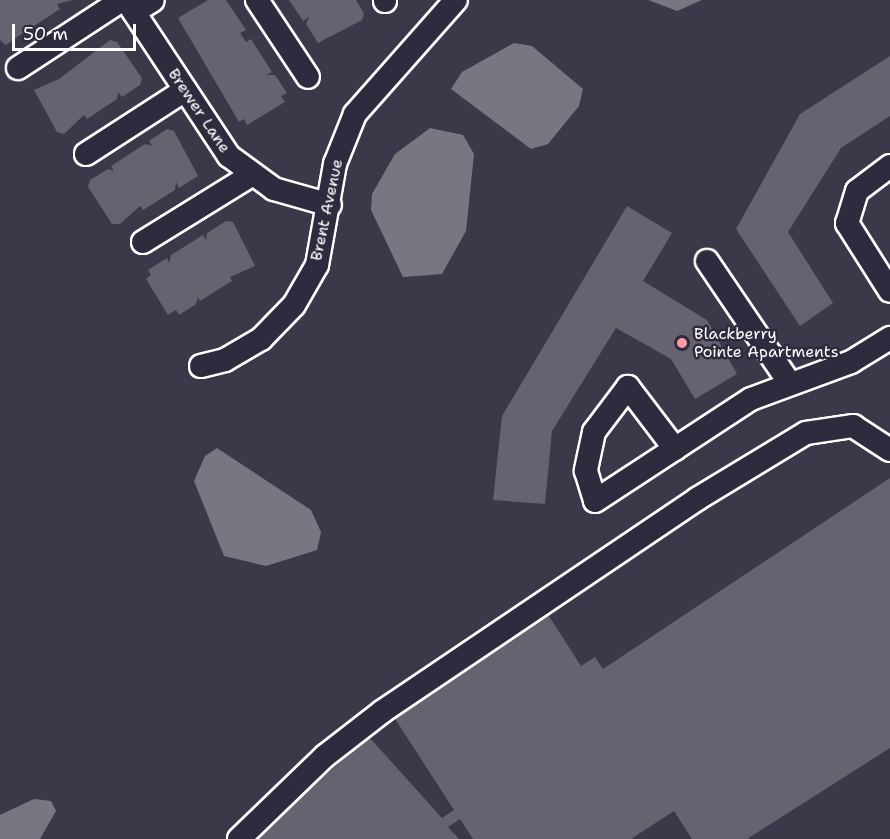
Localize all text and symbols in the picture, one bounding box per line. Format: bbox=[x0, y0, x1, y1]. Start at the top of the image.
scale bar bbox=[15, 12, 140, 50]
text: 50 m bbox=[23, 22, 68, 46]
street label: Brewer Lane bbox=[164, 65, 234, 157]
street label: Brent Avenue bbox=[307, 157, 347, 263]
place label: Blackberry Pointe Apartments bbox=[694, 324, 839, 362]
marker: Blackberry Pointe Apartments bbox=[675, 336, 689, 350]

